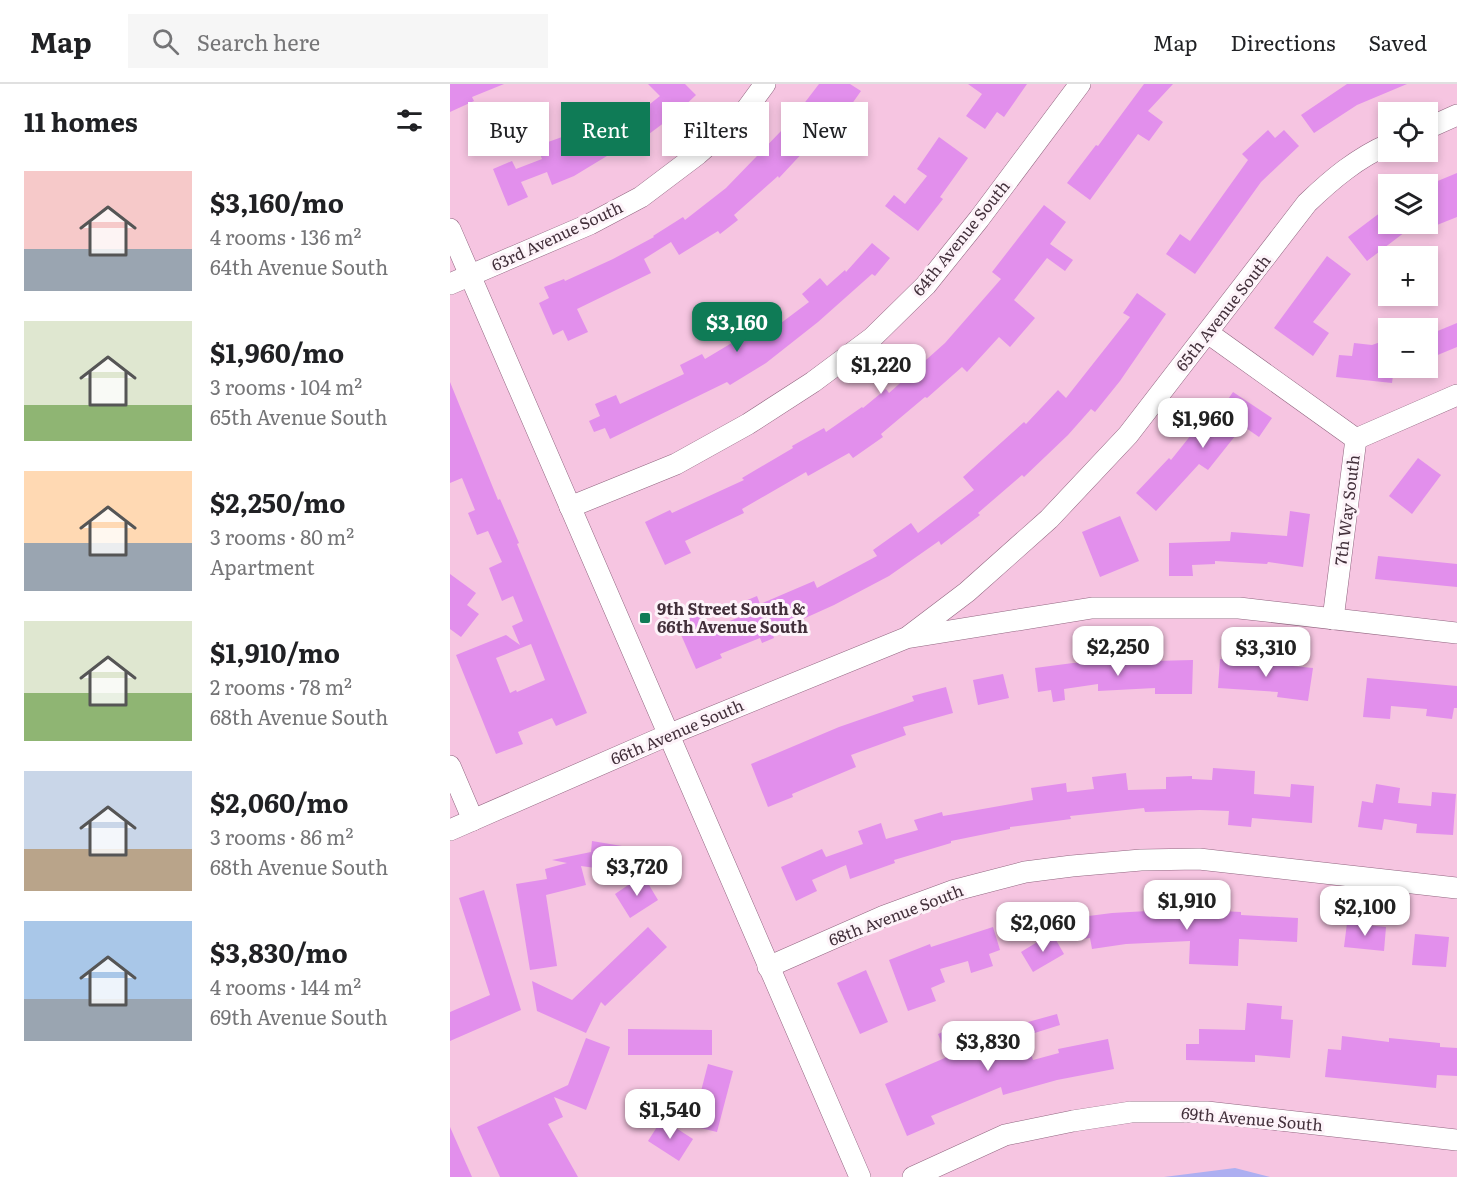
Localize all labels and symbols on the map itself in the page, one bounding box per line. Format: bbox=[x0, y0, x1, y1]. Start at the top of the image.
street label: 64th Avenue South bbox=[906, 174, 1015, 300]
street label: 63rd Avenue South bbox=[487, 194, 627, 276]
street label: 65th Avenue South bbox=[1169, 249, 1276, 376]
pin: $3,160 bbox=[688, 302, 786, 353]
pin: $1,220 bbox=[832, 344, 930, 395]
pin: $1,960 bbox=[1154, 398, 1252, 449]
street label: 7th Way South bbox=[1327, 453, 1365, 567]
place label: 9th Street South & 66th Avenue South bbox=[657, 596, 808, 638]
marker: 9th Street South & 66th Avenue South bbox=[638, 611, 652, 625]
pin: $2,250 bbox=[1069, 626, 1167, 677]
pin: $3,310 bbox=[1217, 627, 1315, 678]
street label: 66th Avenue South bbox=[606, 692, 747, 770]
pin: $3,720 bbox=[588, 846, 686, 897]
street label: 68th Avenue South bbox=[825, 877, 967, 951]
pin: $1,910 bbox=[1138, 880, 1236, 931]
pin: $2,100 bbox=[1316, 886, 1414, 937]
pin: $2,060 bbox=[994, 902, 1092, 953]
pin: $3,830 bbox=[939, 1021, 1037, 1072]
pin: $1,540 bbox=[621, 1089, 719, 1140]
street label: 69th Avenue South bbox=[1180, 1100, 1324, 1136]

